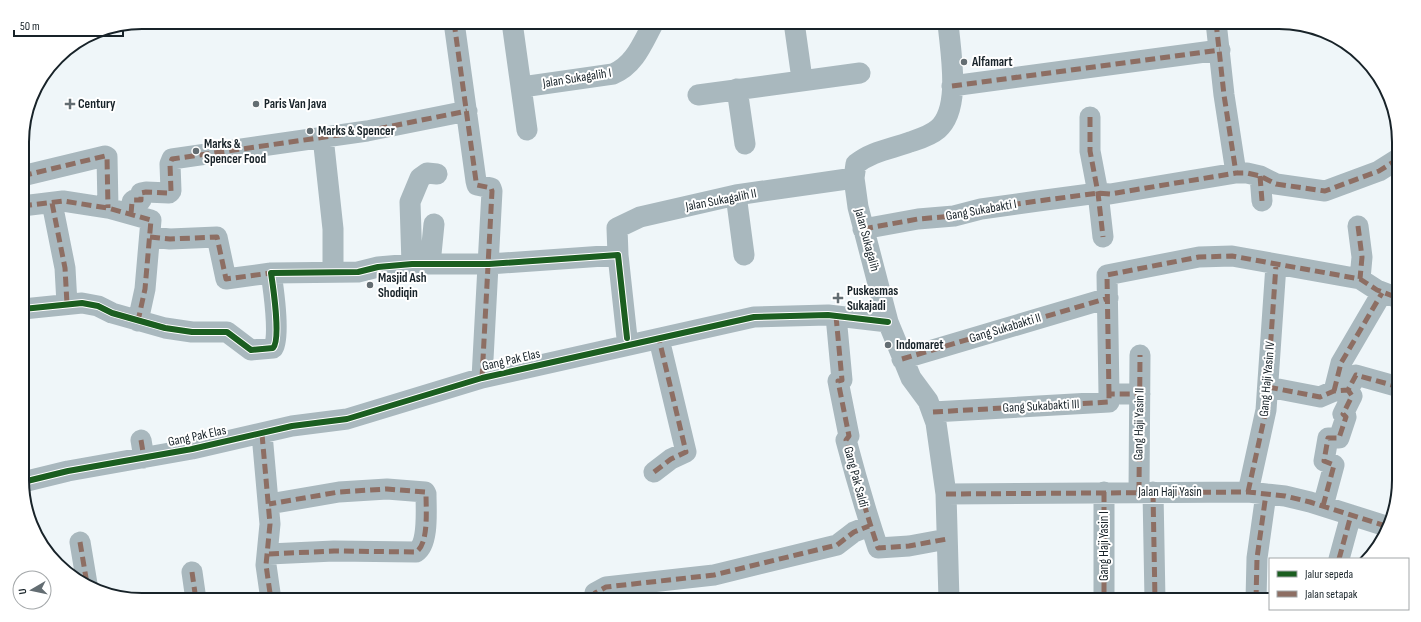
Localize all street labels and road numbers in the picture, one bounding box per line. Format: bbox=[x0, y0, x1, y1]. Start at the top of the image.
street label: Jalan Sukagalih I bbox=[541, 65, 612, 91]
street label: Jalan Sukagalih II bbox=[683, 185, 758, 215]
street label: Gang Sukabakti I bbox=[944, 196, 1018, 224]
street label: Jalan Sukagalih bbox=[851, 206, 883, 273]
street label: Gang Sukabakti II bbox=[967, 309, 1043, 347]
street label: Gang Haji Yasin IV bbox=[1256, 340, 1278, 417]
street label: Gang Pak Elas bbox=[480, 345, 542, 374]
street label: Gang Haji Yasin II bbox=[1130, 388, 1148, 460]
street label: Gang Sukabakti III bbox=[1002, 396, 1080, 416]
street label: Gang Pak Elas bbox=[166, 422, 228, 450]
street label: Gang Pak Saldi bbox=[840, 445, 872, 509]
street label: Jalan Haji Yasin bbox=[1137, 484, 1202, 500]
street label: Gang Haji Yasin I bbox=[1096, 511, 1112, 581]

